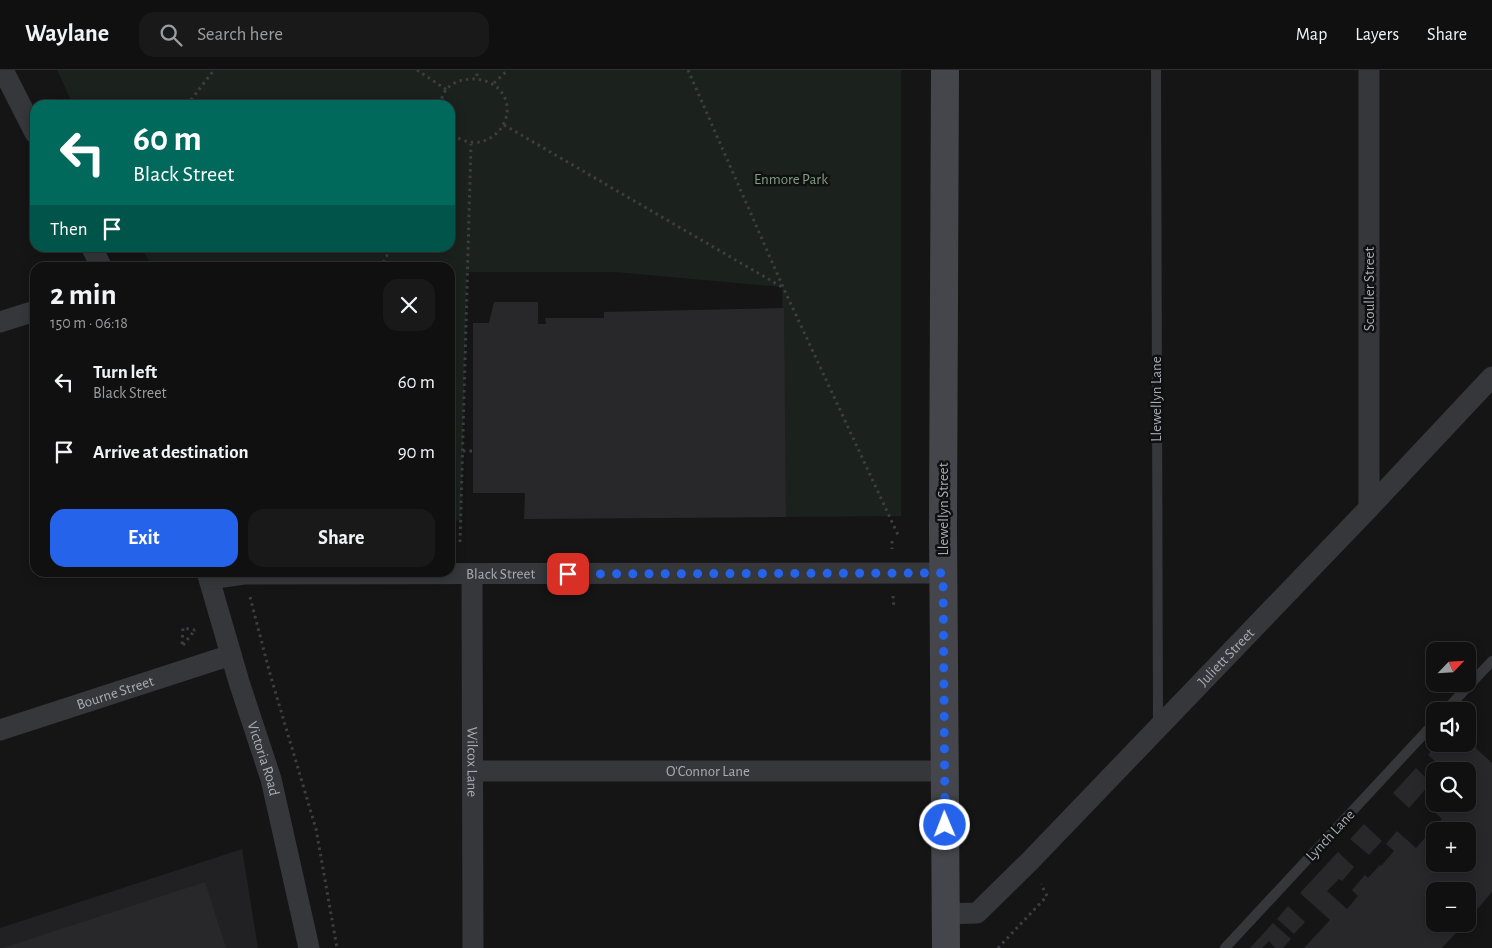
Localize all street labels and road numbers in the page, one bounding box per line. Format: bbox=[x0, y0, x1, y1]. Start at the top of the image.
street label: Scouller Street bbox=[1362, 247, 1377, 331]
street label: Llewellyn Lane bbox=[1149, 356, 1164, 442]
street label: Llewellyn Street bbox=[936, 462, 951, 556]
street label: Black Street bbox=[466, 567, 535, 582]
street label: Juliett Street bbox=[1195, 625, 1257, 689]
street label: Bourne Street bbox=[75, 674, 156, 713]
street label: Victoria Road bbox=[244, 719, 282, 798]
street label: Wilcox Lane bbox=[464, 727, 480, 797]
street label: O'Connor Lane bbox=[666, 764, 750, 779]
street label: Lynch Lane bbox=[1303, 807, 1358, 864]

